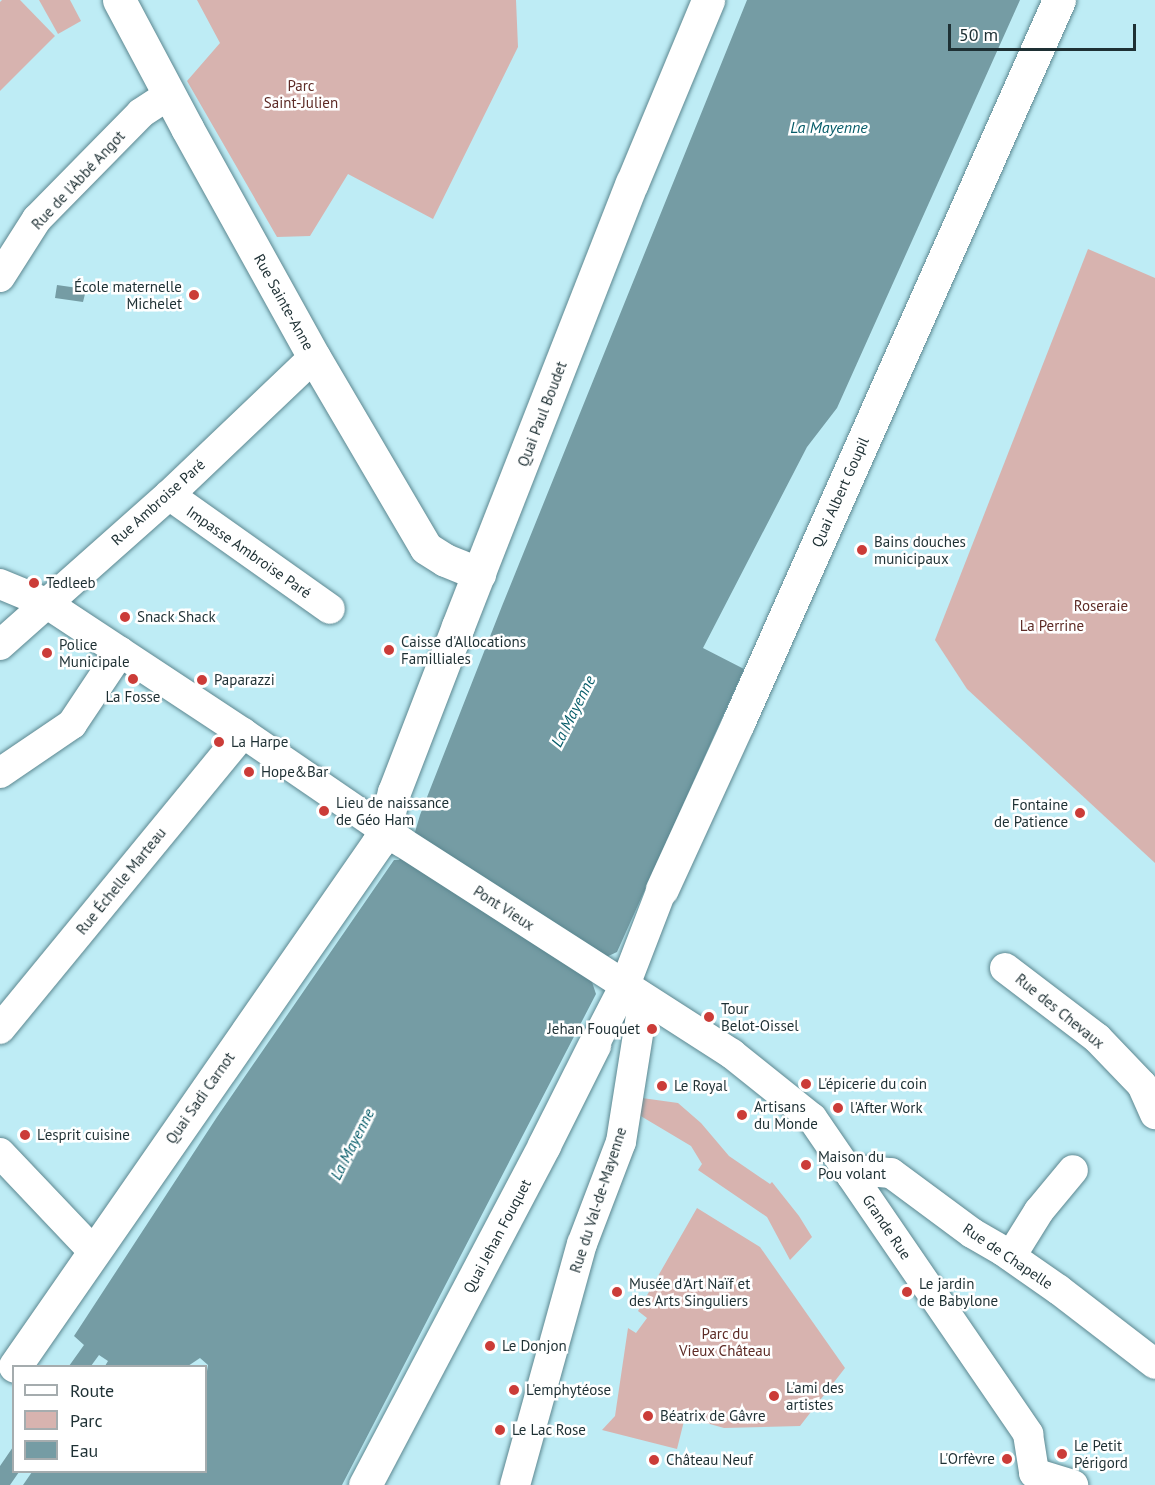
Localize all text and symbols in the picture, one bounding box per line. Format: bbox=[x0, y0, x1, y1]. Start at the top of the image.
scale bar bbox=[951, 12, 1138, 50]
text: 50 m bbox=[959, 23, 998, 46]
park label: Parc Saint-Julien bbox=[264, 76, 338, 111]
water label: La Mayenne bbox=[790, 117, 868, 137]
street label: Rue de l'Abbé Angot bbox=[28, 127, 128, 233]
street label: Rue Sainte-Anne bbox=[250, 251, 318, 353]
place label: École maternelle Michelet bbox=[74, 277, 182, 312]
marker: École maternelle Michelet bbox=[187, 288, 201, 302]
street label: Quai Paul Boudet bbox=[514, 359, 570, 469]
street label: Quai Albert Goupil bbox=[808, 434, 872, 550]
street label: Rue Ambroise Paré bbox=[107, 455, 209, 549]
street label: Impasse Ambroise Paré bbox=[183, 502, 315, 602]
place label: Bains douches municipaux bbox=[874, 532, 966, 567]
marker: Bains douches municipaux bbox=[855, 543, 869, 557]
place label: Tedleeb bbox=[46, 574, 96, 592]
marker: Tedleeb bbox=[27, 576, 41, 590]
park label: Roseraie bbox=[1074, 597, 1128, 615]
place label: Snack Shack bbox=[137, 608, 216, 626]
marker: Snack Shack bbox=[118, 610, 132, 624]
park label: La Perrine bbox=[1020, 617, 1084, 635]
place label: Caisse d'Allocations Familliales bbox=[401, 632, 526, 667]
place label: Police Municipale bbox=[59, 635, 130, 670]
marker: Caisse d'Allocations Familliales bbox=[382, 643, 396, 657]
marker: Police Municipale bbox=[40, 646, 54, 660]
place label: Paparazzi bbox=[214, 671, 275, 689]
marker: La Fosse bbox=[126, 672, 140, 686]
water label: La Mayenne bbox=[547, 672, 599, 750]
marker: Paparazzi bbox=[195, 673, 209, 687]
place label: La Fosse bbox=[106, 688, 160, 706]
place label: La Harpe bbox=[231, 733, 288, 751]
marker: La Harpe bbox=[212, 735, 226, 749]
place label: Hope&Bar bbox=[261, 763, 328, 781]
marker: Hope&Bar bbox=[242, 765, 256, 779]
place label: Lieu de naissance de Géo Ham bbox=[336, 793, 449, 828]
place label: Fontaine de Patience bbox=[994, 795, 1068, 830]
marker: Lieu de naissance de Géo Ham bbox=[317, 804, 331, 818]
marker: Fontaine de Patience bbox=[1073, 806, 1087, 820]
street label: Rue Échelle Marteau bbox=[72, 824, 170, 938]
street label: Pont Vieux bbox=[470, 882, 538, 934]
street label: Rue des Chevaux bbox=[1012, 970, 1108, 1052]
place label: Tour Belot-Oissel bbox=[721, 999, 799, 1034]
marker: Tour Belot-Oissel bbox=[702, 1010, 716, 1024]
place label: Jehan Fouquet bbox=[547, 1020, 640, 1038]
marker: Jehan Fouquet bbox=[645, 1022, 659, 1036]
street label: Quai Sadi Carnot bbox=[162, 1049, 238, 1147]
place label: L'épicerie du coin bbox=[818, 1075, 927, 1093]
place label: Le Royal bbox=[674, 1077, 727, 1095]
marker: L'épicerie du coin bbox=[799, 1077, 813, 1091]
marker: Le Royal bbox=[655, 1079, 669, 1093]
place label: Artisans du Monde bbox=[754, 1097, 818, 1132]
place label: l'After Work bbox=[850, 1099, 923, 1117]
marker: l'After Work bbox=[831, 1101, 845, 1115]
water label: La Mayenne bbox=[326, 1105, 378, 1183]
marker: Artisans du Monde bbox=[735, 1108, 749, 1122]
street label: Rue du Val-de-Mayenne bbox=[566, 1125, 630, 1275]
place label: L'esprit cuisine bbox=[37, 1126, 130, 1144]
marker: L'esprit cuisine bbox=[18, 1128, 32, 1142]
place label: Maison du Pou volant bbox=[818, 1147, 886, 1182]
marker: Maison du Pou volant bbox=[799, 1158, 813, 1172]
street label: Quai Jehan Fouquet bbox=[459, 1176, 535, 1296]
street label: Grande Rue bbox=[859, 1191, 915, 1263]
street label: Rue de Chapelle bbox=[960, 1219, 1056, 1293]
place label: Musée d'Art Naïf et des Arts Singuliers bbox=[629, 1274, 750, 1309]
place label: Le jardin de Babylone bbox=[919, 1274, 998, 1309]
marker: Musée d'Art Naïf et des Arts Singuliers bbox=[610, 1285, 624, 1299]
marker: Le jardin de Babylone bbox=[900, 1285, 914, 1299]
park label: Parc du Vieux Château bbox=[679, 1324, 771, 1359]
place label: Le Donjon bbox=[502, 1337, 567, 1355]
marker: Le Donjon bbox=[483, 1339, 497, 1353]
legend bbox=[12, 1365, 207, 1473]
place label: L'ami des artistes bbox=[786, 1378, 844, 1413]
text: Route bbox=[70, 1379, 114, 1402]
place label: L'emphytéose bbox=[526, 1381, 611, 1399]
marker: L'emphytéose bbox=[507, 1383, 521, 1397]
marker: L'ami des artistes bbox=[767, 1389, 781, 1403]
place label: Béatrix de Gâvre bbox=[660, 1407, 766, 1425]
text: Parc bbox=[70, 1409, 103, 1432]
marker: Béatrix de Gâvre bbox=[641, 1409, 655, 1423]
place label: Le Lac Rose bbox=[512, 1421, 586, 1439]
marker: Le Lac Rose bbox=[493, 1423, 507, 1437]
place label: Le Petit Périgord bbox=[1074, 1436, 1128, 1471]
text: Eau bbox=[70, 1439, 98, 1462]
marker: Le Petit Périgord bbox=[1055, 1447, 1069, 1461]
place label: L'Orfèvre bbox=[939, 1450, 995, 1468]
place label: Château Neuf bbox=[666, 1451, 753, 1469]
marker: L'Orfèvre bbox=[1000, 1452, 1014, 1466]
marker: Château Neuf bbox=[647, 1453, 661, 1467]

